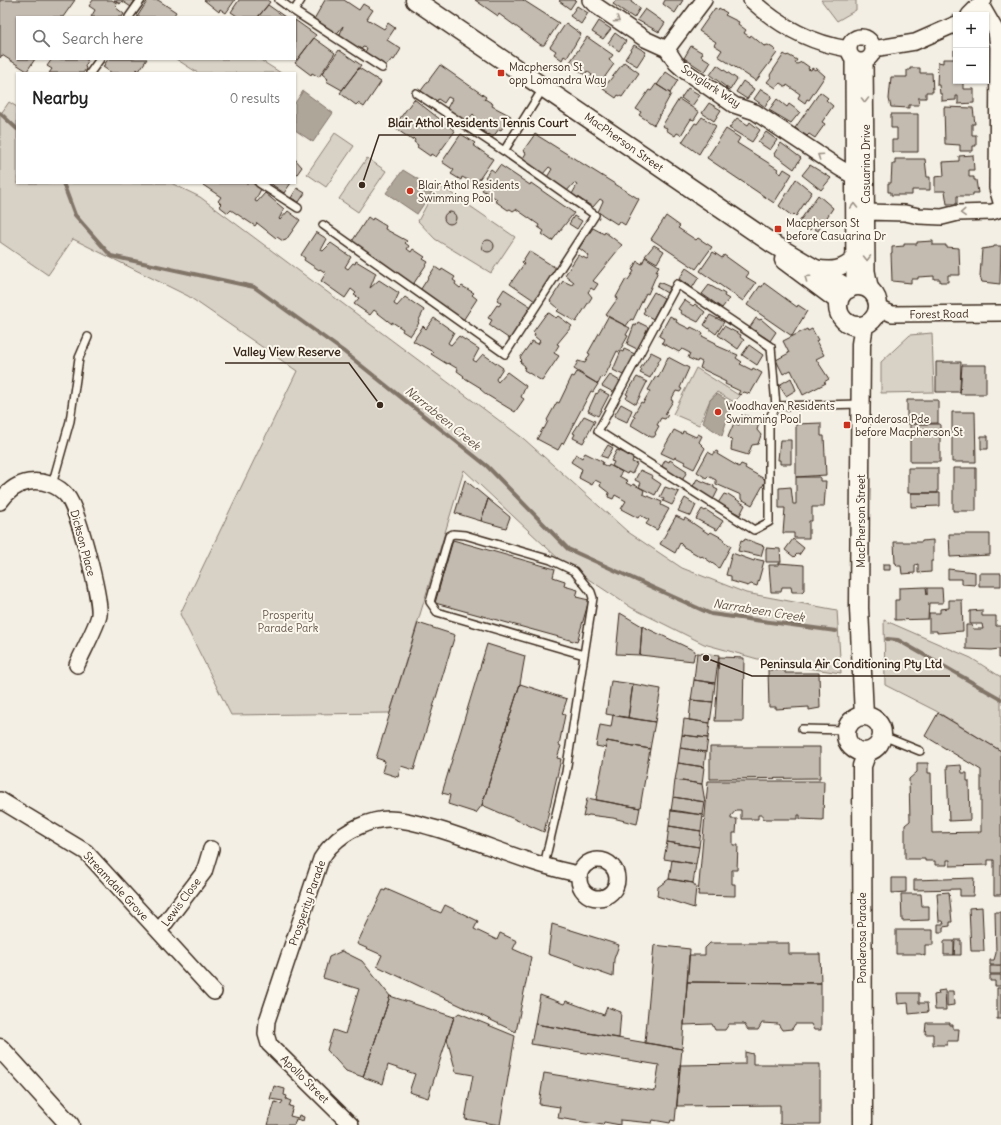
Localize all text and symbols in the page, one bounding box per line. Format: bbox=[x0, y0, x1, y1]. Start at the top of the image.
map controls bbox=[953, 12, 989, 84]
button: + bbox=[953, 12, 989, 48]
one-way arrow bbox=[613, 15, 620, 23]
search box bbox=[16, 16, 296, 60]
icon: search bbox=[30, 27, 52, 49]
text: Search here bbox=[62, 29, 143, 48]
button: − bbox=[953, 48, 989, 84]
place label: Macpherson St opp Lomandra Way bbox=[509, 60, 607, 87]
street label: Songlark Way bbox=[679, 62, 743, 110]
marker: Macpherson St opp Lomandra Way bbox=[496, 68, 506, 78]
text: Nearby bbox=[32, 87, 88, 109]
text: 0 results bbox=[230, 90, 280, 107]
one-way arrow bbox=[861, 97, 869, 103]
street label: MacPherson Street bbox=[582, 109, 667, 175]
callout: Blair Athol Residents Tennis Court bbox=[379, 111, 576, 135]
text: Blair Athol Residents Tennis Court bbox=[388, 115, 569, 130]
street label: Casuarina Drive bbox=[859, 124, 873, 204]
one-way arrow bbox=[817, 153, 824, 160]
place label: Blair Athol Residents Swimming Pool bbox=[418, 178, 519, 205]
marker: Blair Athol Residents Swimming Pool bbox=[405, 186, 415, 196]
one-way arrow bbox=[850, 203, 858, 209]
one-way arrow bbox=[960, 209, 966, 217]
place label: Macpherson St before Casuarina Dr bbox=[786, 216, 886, 243]
marker: Macpherson St before Casuarina Dr bbox=[773, 224, 783, 234]
one-way arrow bbox=[863, 255, 871, 261]
one-way arrow bbox=[805, 276, 812, 283]
street label: Forest Road bbox=[909, 306, 969, 322]
callout: Valley View Reserve bbox=[225, 339, 349, 363]
text: Valley View Reserve bbox=[233, 344, 341, 360]
water label: Narrabeen Creek bbox=[402, 383, 484, 453]
place label: Woodhaven Residents Swimming Pool bbox=[726, 399, 835, 426]
marker: Woodhaven Residents Swimming Pool bbox=[713, 407, 723, 417]
place label: Ponderosa Pde before Macpherson St bbox=[855, 412, 963, 439]
marker: Ponderosa Pde before Macpherson St bbox=[842, 420, 852, 430]
street label: MacPherson Street bbox=[854, 474, 868, 568]
street label: Dickson Place bbox=[67, 508, 99, 578]
water label: Narrabeen Creek bbox=[712, 595, 807, 625]
park label: Prosperity Parade Park bbox=[258, 608, 319, 635]
callout: Peninsula Air Conditioning Pty Ltd bbox=[752, 652, 950, 676]
text: Peninsula Air Conditioning Pty Ltd bbox=[760, 656, 942, 672]
street label: Streamdale Grove bbox=[80, 849, 152, 923]
street label: Prosperity Parade bbox=[286, 858, 328, 948]
street label: Lewis Close bbox=[158, 875, 204, 929]
street label: Ponderosa Parade bbox=[855, 892, 869, 984]
street label: Apollo Street bbox=[278, 1052, 332, 1106]

